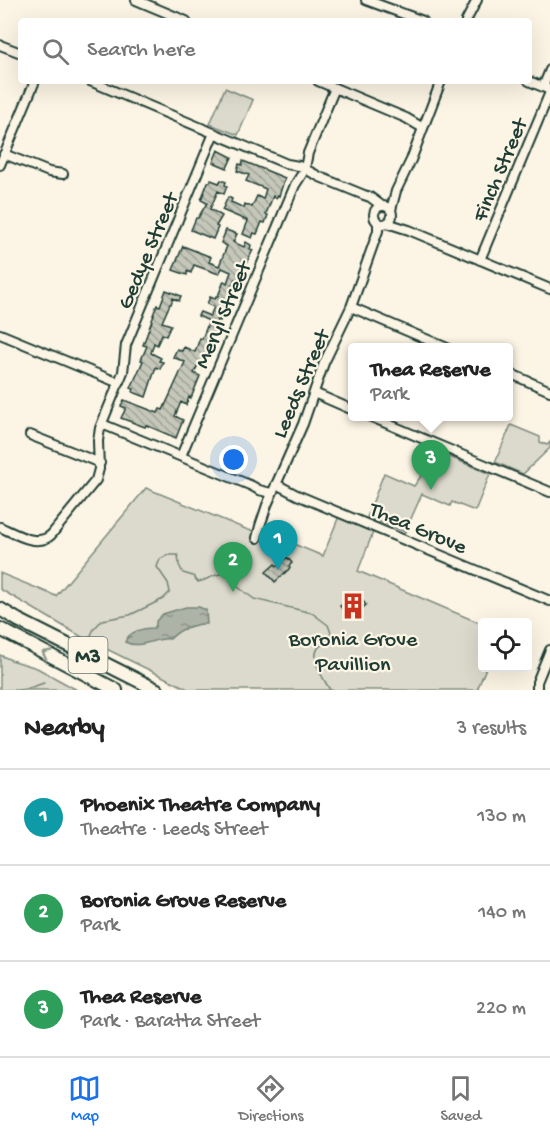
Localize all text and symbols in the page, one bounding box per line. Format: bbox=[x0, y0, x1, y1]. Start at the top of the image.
search box bbox=[18, 18, 532, 84]
icon: search bbox=[39, 35, 72, 68]
text: Search here bbox=[87, 38, 195, 64]
street label: Finch Street bbox=[468, 113, 536, 227]
street label: Gedye Street bbox=[113, 187, 187, 314]
street label: Meryl Street bbox=[190, 256, 260, 373]
street label: Leeds Street bbox=[268, 324, 338, 443]
popup bbox=[348, 343, 513, 421]
text: Thea Reserve bbox=[370, 358, 491, 384]
text: Park bbox=[370, 384, 409, 407]
pin: 3 bbox=[412, 440, 450, 490]
your location bbox=[219, 445, 248, 474]
street label: Thea Grove bbox=[363, 497, 471, 562]
pin: 1 bbox=[258, 520, 298, 570]
pin: 2 bbox=[214, 542, 252, 592]
building icon: Boronia Grove Pavillion bbox=[338, 591, 368, 621]
map controls bbox=[478, 618, 532, 672]
button: locate bbox=[478, 618, 532, 672]
place label: Boronia Grove Pavillion bbox=[288, 628, 418, 679]
road number: M3 bbox=[68, 637, 107, 673]
one-way arrow bbox=[41, 650, 52, 661]
text: Nearby bbox=[24, 714, 105, 745]
text: 3 results bbox=[457, 718, 526, 741]
text: Phoenix Theatre Company bbox=[81, 793, 320, 819]
text: 1 bbox=[39, 806, 48, 829]
text: 130 m bbox=[477, 806, 526, 829]
text: Theatre · Leeds Street bbox=[81, 819, 267, 842]
text: Boronia Grove Reserve bbox=[81, 889, 286, 915]
text: 2 bbox=[39, 902, 48, 925]
text: 140 m bbox=[478, 902, 526, 925]
text: Park bbox=[81, 915, 119, 938]
text: Thea Reserve bbox=[81, 985, 201, 1011]
text: 3 bbox=[38, 998, 49, 1021]
text: 220 m bbox=[476, 998, 526, 1021]
text: Park · Baratta Street bbox=[81, 1011, 260, 1034]
tab: Map bbox=[68, 1072, 101, 1127]
tab: Directions bbox=[238, 1072, 304, 1127]
tab: Saved bbox=[440, 1072, 481, 1127]

